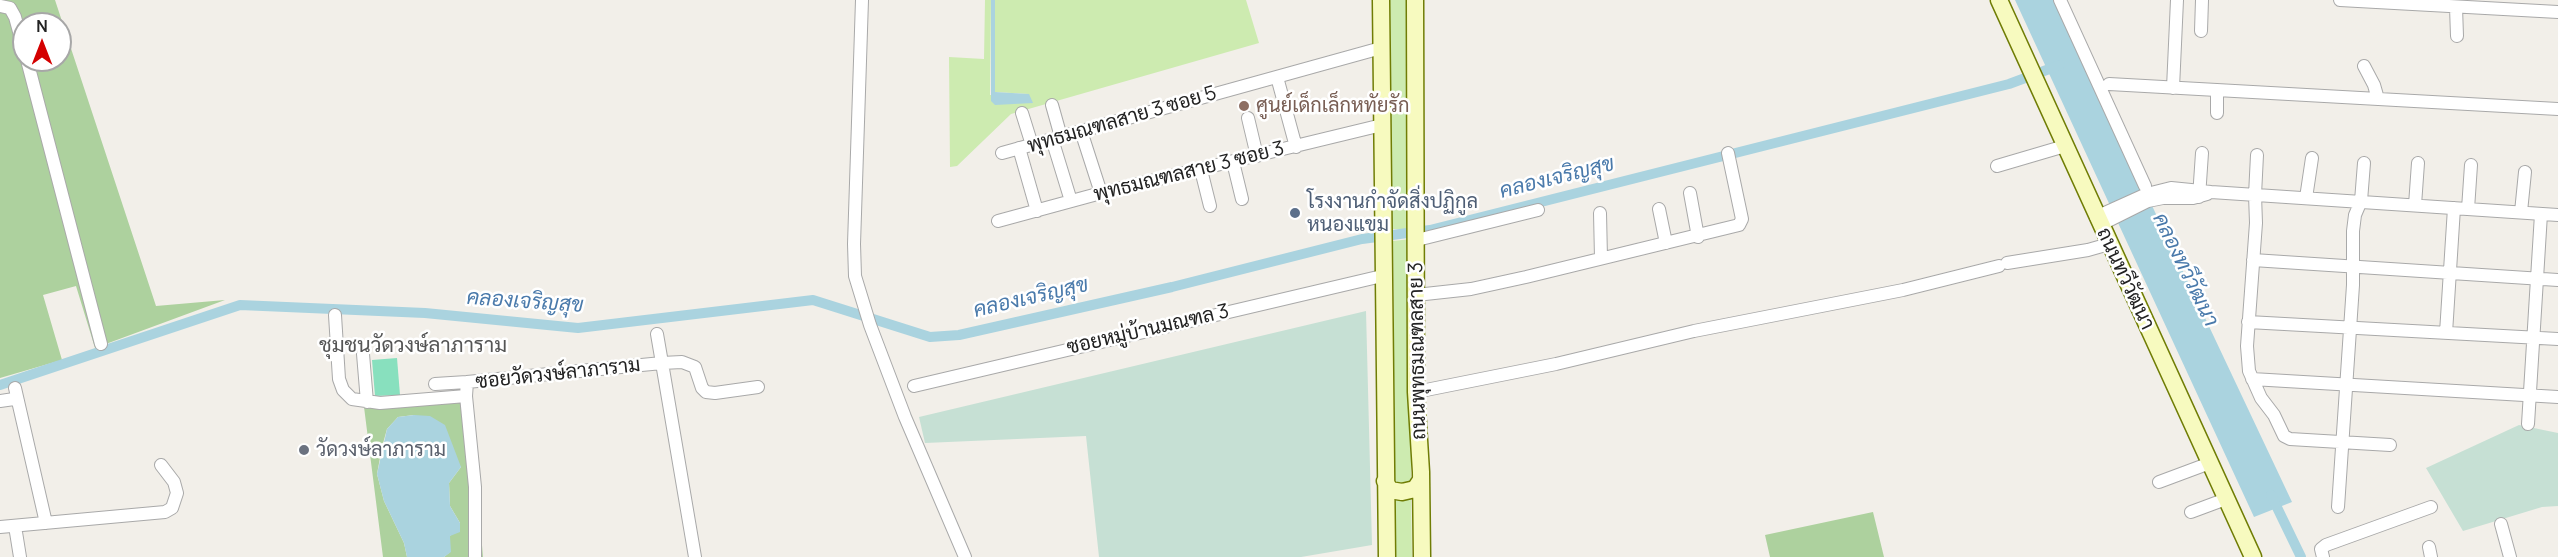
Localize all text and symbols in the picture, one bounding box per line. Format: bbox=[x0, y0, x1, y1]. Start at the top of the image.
north arrow bbox=[12, 12, 72, 72]
text: N bbox=[36, 15, 48, 37]
street label: พุทธมณฑลสาย 3 ซอย 5 bbox=[1025, 81, 1219, 159]
place label: ศูนย์เด็กเล็กหทัยรัก bbox=[1256, 94, 1410, 118]
marker: ศูนย์เด็กเล็กหทัยรัก bbox=[1237, 99, 1251, 113]
street label: พุทธมณฑลสาย 3 ซอย 3 bbox=[1091, 137, 1287, 207]
water label: คลองเจริญสุข bbox=[1497, 152, 1617, 204]
place label: โรงงานกำจัดสิ่งปฏิกูล หนองแขม bbox=[1307, 190, 1478, 237]
marker: โรงงานกำจัดสิ่งปฏิกูล หนองแขม bbox=[1288, 206, 1302, 220]
water label: คลองทวีวัฒนา bbox=[2147, 209, 2223, 331]
street label: ถนนทวีวัฒนา bbox=[2091, 224, 2159, 334]
street label: ถนนพุทธมณฑลสาย 3 bbox=[1404, 262, 1432, 440]
water label: คลองเจริญสุข bbox=[971, 273, 1091, 323]
water label: คลองเจริญสุข bbox=[466, 285, 584, 319]
street label: ซอยหมู่บ้านมณฑล 3 bbox=[1065, 300, 1231, 360]
district label: ชุมชนวัดวงษ์ลาภาราม bbox=[319, 333, 507, 359]
street label: ซอยวัดวงษ์ลาภาราม bbox=[474, 353, 642, 395]
place label: วัดวงษ์ลาภาราม bbox=[316, 438, 446, 462]
marker: วัดวงษ์ลาภาราม bbox=[297, 443, 311, 457]

